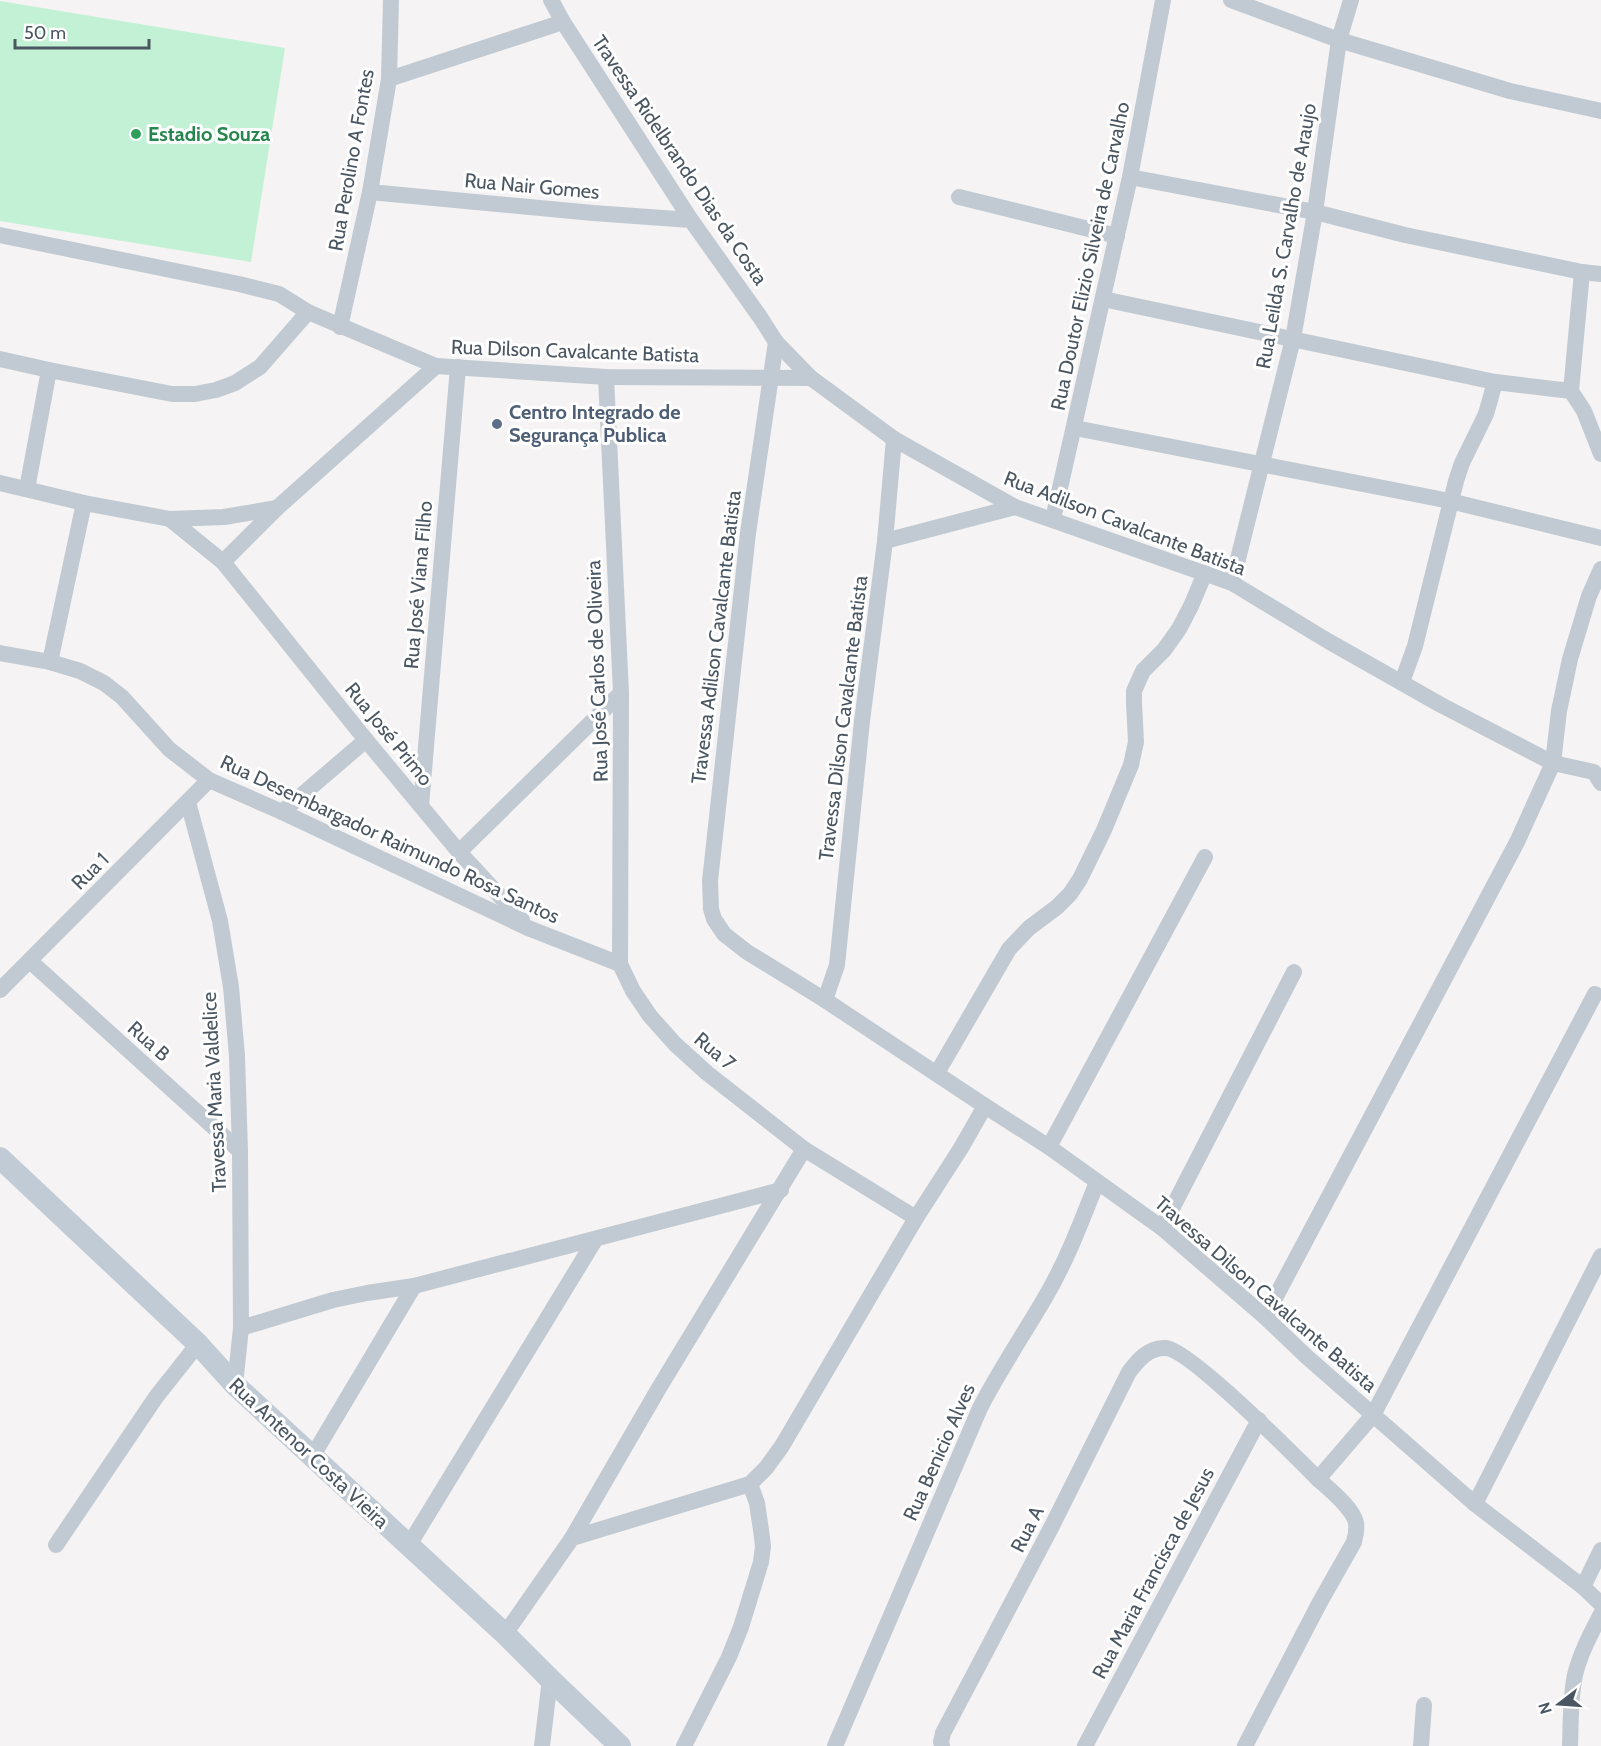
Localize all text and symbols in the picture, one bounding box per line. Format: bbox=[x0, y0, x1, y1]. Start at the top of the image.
scale bar bbox=[15, 12, 148, 50]
text: 50 m bbox=[24, 22, 66, 44]
street label: Travessa Ridelbrando Dias da Costa bbox=[587, 31, 773, 290]
street label: Rua Perolino A Fontes bbox=[323, 67, 379, 253]
street label: Rua Doutor Elizio Silveira de Carvalho bbox=[1046, 100, 1134, 412]
street label: Rua Leilda S. Carvalho de Araujo bbox=[1251, 101, 1321, 371]
place label: Estadio Souza bbox=[148, 122, 270, 146]
marker: Estadio Souza bbox=[129, 127, 143, 141]
street label: Rua Nair Gomes bbox=[464, 168, 600, 204]
street label: Rua Dilson Cavalcante Batista bbox=[451, 335, 700, 367]
place label: Centro Integrado de Segurança Publica bbox=[509, 400, 680, 447]
marker: Centro Integrado de Segurança Publica bbox=[490, 417, 504, 431]
street label: Rua Adilson Cavalcante Batista bbox=[1001, 466, 1250, 580]
street label: Travessa Adilson Cavalcante Batista bbox=[686, 488, 746, 785]
street label: Rua José Viana Filho bbox=[399, 500, 437, 670]
street label: Rua José Carlos de Oliveira bbox=[581, 559, 613, 782]
street label: Travessa Dilson Cavalcante Batista bbox=[814, 574, 872, 862]
street label: Rua José Primo bbox=[340, 678, 438, 790]
street label: Rua Desembargador Raimundo Rosa Santos bbox=[217, 750, 563, 928]
street label: Rua 1 bbox=[66, 847, 114, 895]
street label: Travessa Maria Valdelice bbox=[197, 991, 231, 1193]
street label: Rua B bbox=[123, 1016, 175, 1066]
street label: Rua 7 bbox=[689, 1027, 741, 1075]
street label: Travessa Dilson Cavalcante Batista bbox=[1150, 1191, 1382, 1397]
street label: Rua Antenor Costa Vieira bbox=[224, 1373, 394, 1533]
street label: Rua Benicio Alves bbox=[898, 1380, 980, 1524]
street label: Rua Maria Francisca de Jesus bbox=[1087, 1463, 1219, 1683]
street label: Rua A bbox=[1005, 1501, 1049, 1556]
north arrow bbox=[1529, 1674, 1589, 1734]
text: N bbox=[1534, 1700, 1556, 1716]

